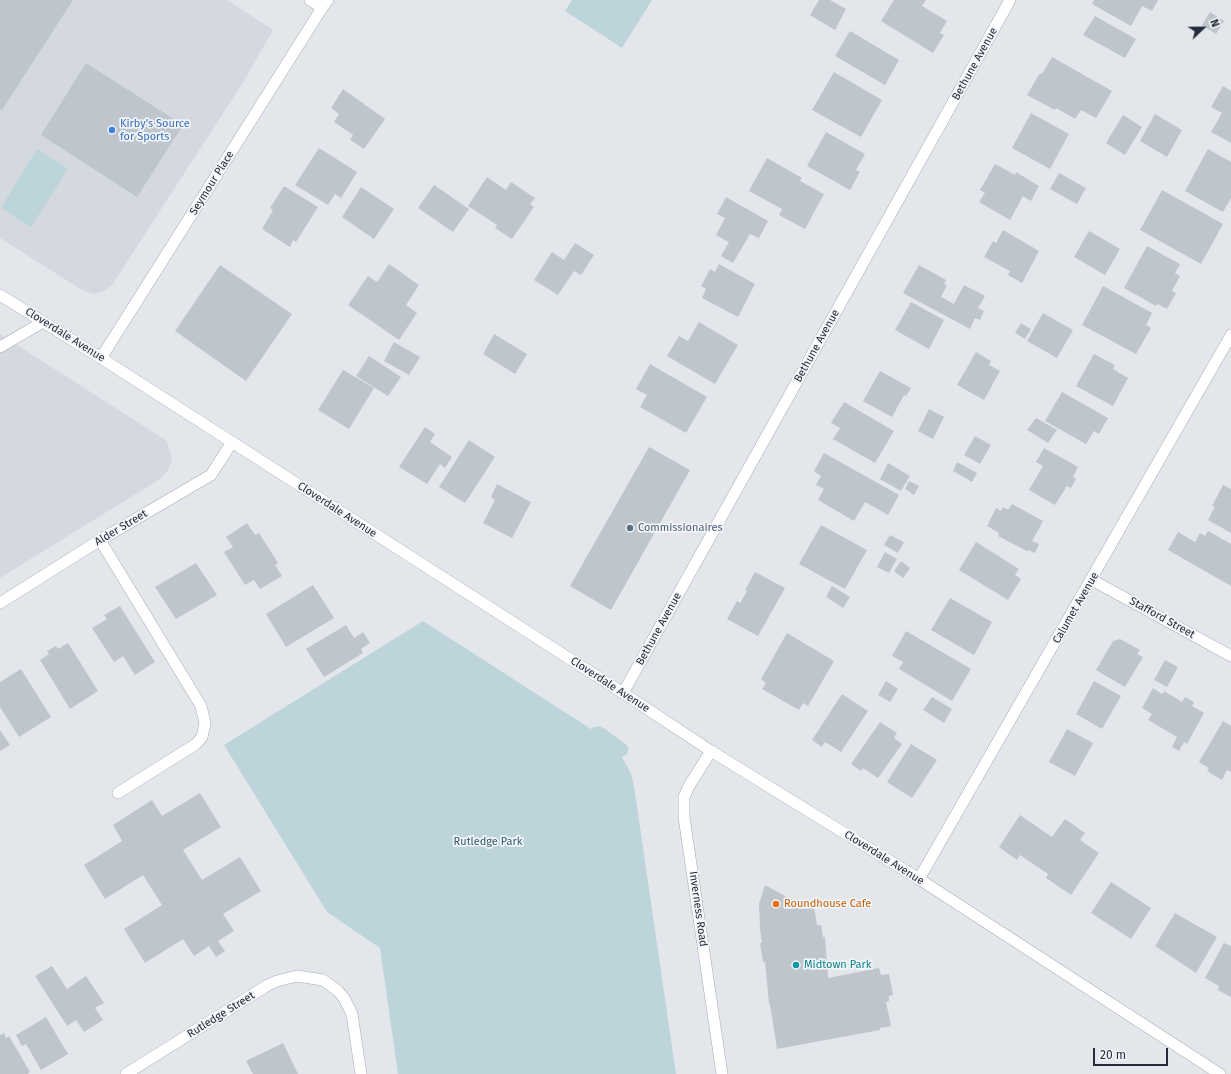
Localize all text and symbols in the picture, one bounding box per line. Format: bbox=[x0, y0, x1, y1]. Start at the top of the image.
north arrow bbox=[1183, 8, 1223, 48]
text: N bbox=[1207, 17, 1222, 29]
street label: Bethune Avenue bbox=[950, 25, 1000, 103]
place label: Kirby's Source for Sports bbox=[120, 117, 190, 143]
marker: Kirby's Source for Sports bbox=[107, 125, 117, 135]
street label: Seymour Place bbox=[187, 148, 237, 218]
street label: Cloverdale Avenue bbox=[23, 305, 107, 365]
street label: Bethune Avenue bbox=[792, 307, 842, 385]
street label: Cloverdale Avenue bbox=[295, 479, 379, 541]
street label: Alder Street bbox=[92, 507, 150, 549]
place label: Commissionaires bbox=[638, 521, 723, 535]
marker: Commissionaires bbox=[625, 523, 635, 533]
street label: Calumet Avenue bbox=[1050, 570, 1102, 646]
street label: Bethune Avenue bbox=[634, 590, 684, 668]
street label: Stafford Street bbox=[1127, 595, 1197, 641]
street label: Cloverdale Avenue bbox=[568, 654, 652, 716]
street label: Cloverdale Avenue bbox=[842, 828, 926, 888]
park label: Rutledge Park bbox=[454, 835, 522, 849]
street label: Inverness Road bbox=[686, 870, 710, 948]
place label: Roundhouse Cafe bbox=[784, 897, 871, 911]
marker: Roundhouse Cafe bbox=[771, 899, 781, 909]
place label: Midtown Park bbox=[804, 958, 871, 972]
marker: Midtown Park bbox=[791, 960, 801, 970]
street label: Rutledge Street bbox=[185, 989, 257, 1041]
scale bar bbox=[1095, 1040, 1170, 1066]
text: 20 m bbox=[1100, 1048, 1126, 1062]

